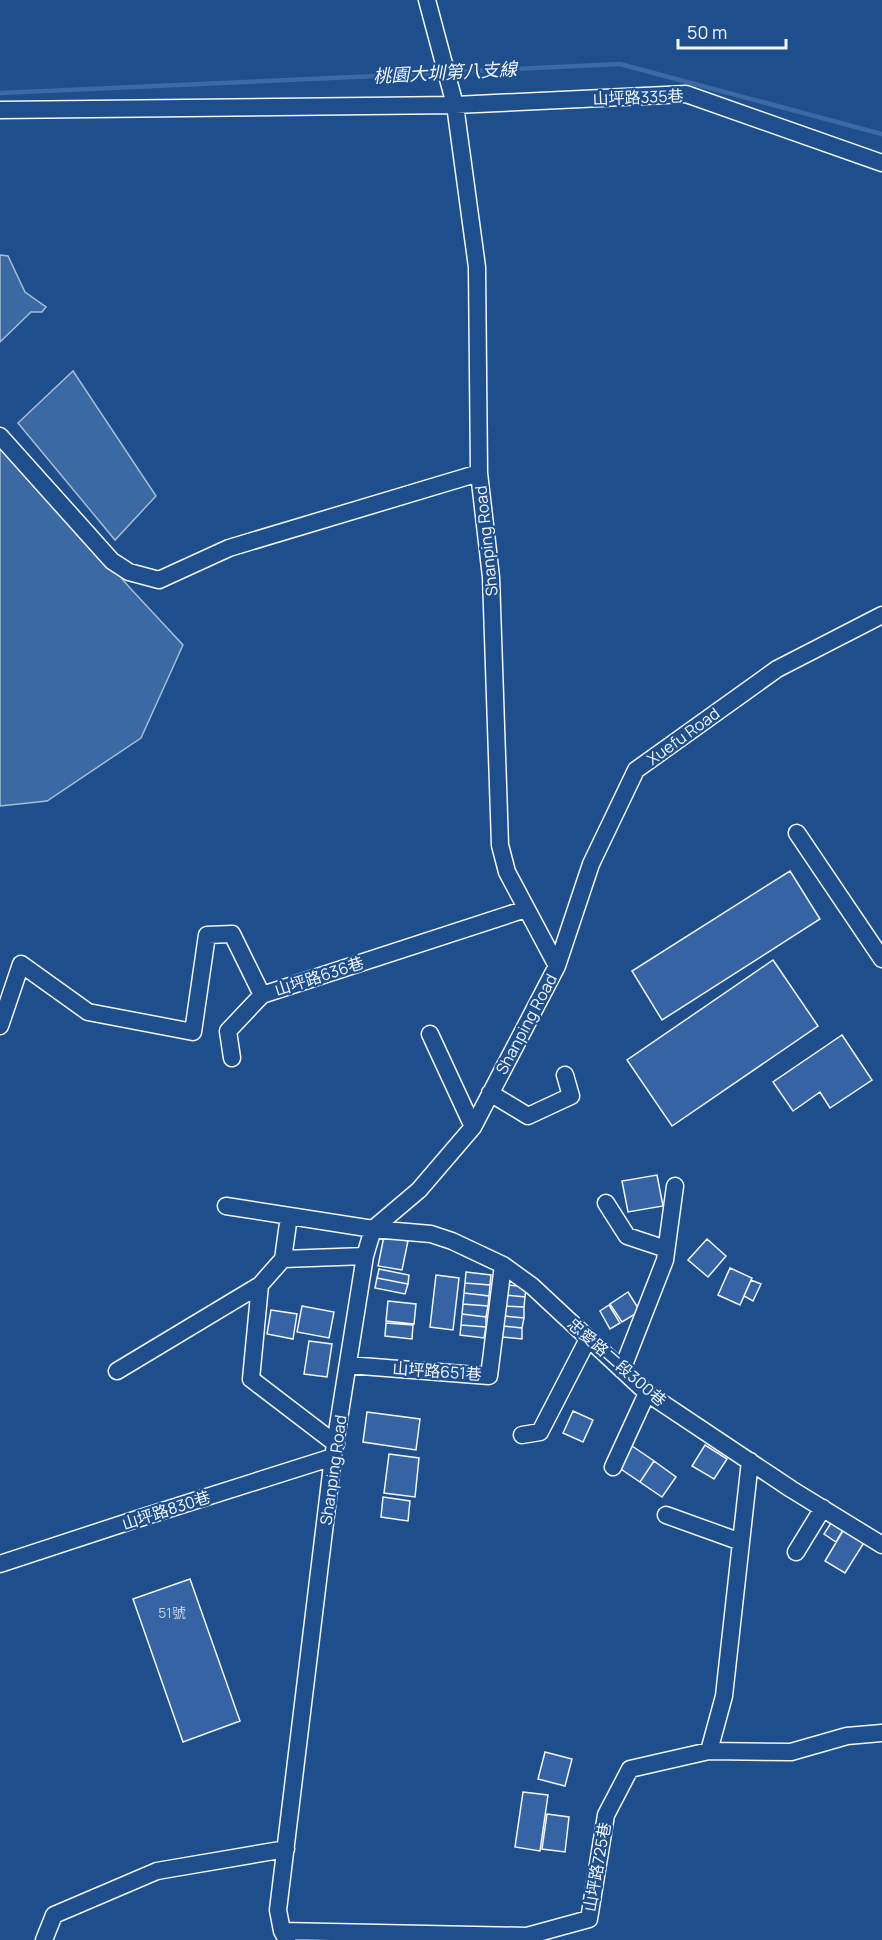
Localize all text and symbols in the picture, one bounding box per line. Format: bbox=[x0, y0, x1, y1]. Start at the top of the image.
scale bar bbox=[678, 12, 786, 50]
text: 50 m bbox=[687, 20, 727, 44]
water label: 桃園大圳第八支線 bbox=[372, 56, 520, 88]
street label: 山坪路335巷 bbox=[592, 84, 684, 110]
street label: Shanping Road bbox=[469, 485, 503, 597]
street label: Xuefu Road bbox=[642, 702, 724, 770]
street label: 山坪路636巷 bbox=[272, 951, 366, 1001]
street label: Shanping Road bbox=[490, 970, 562, 1078]
street label: 忠愛路二段300巷 bbox=[563, 1313, 671, 1411]
street label: 山坪路651巷 bbox=[392, 1357, 482, 1385]
street label: Shanping Road bbox=[314, 1413, 352, 1527]
street label: 山坪路830巷 bbox=[119, 1485, 213, 1535]
house number: 51號 bbox=[158, 1603, 186, 1622]
street label: 山坪路725巷 bbox=[578, 1821, 616, 1913]

